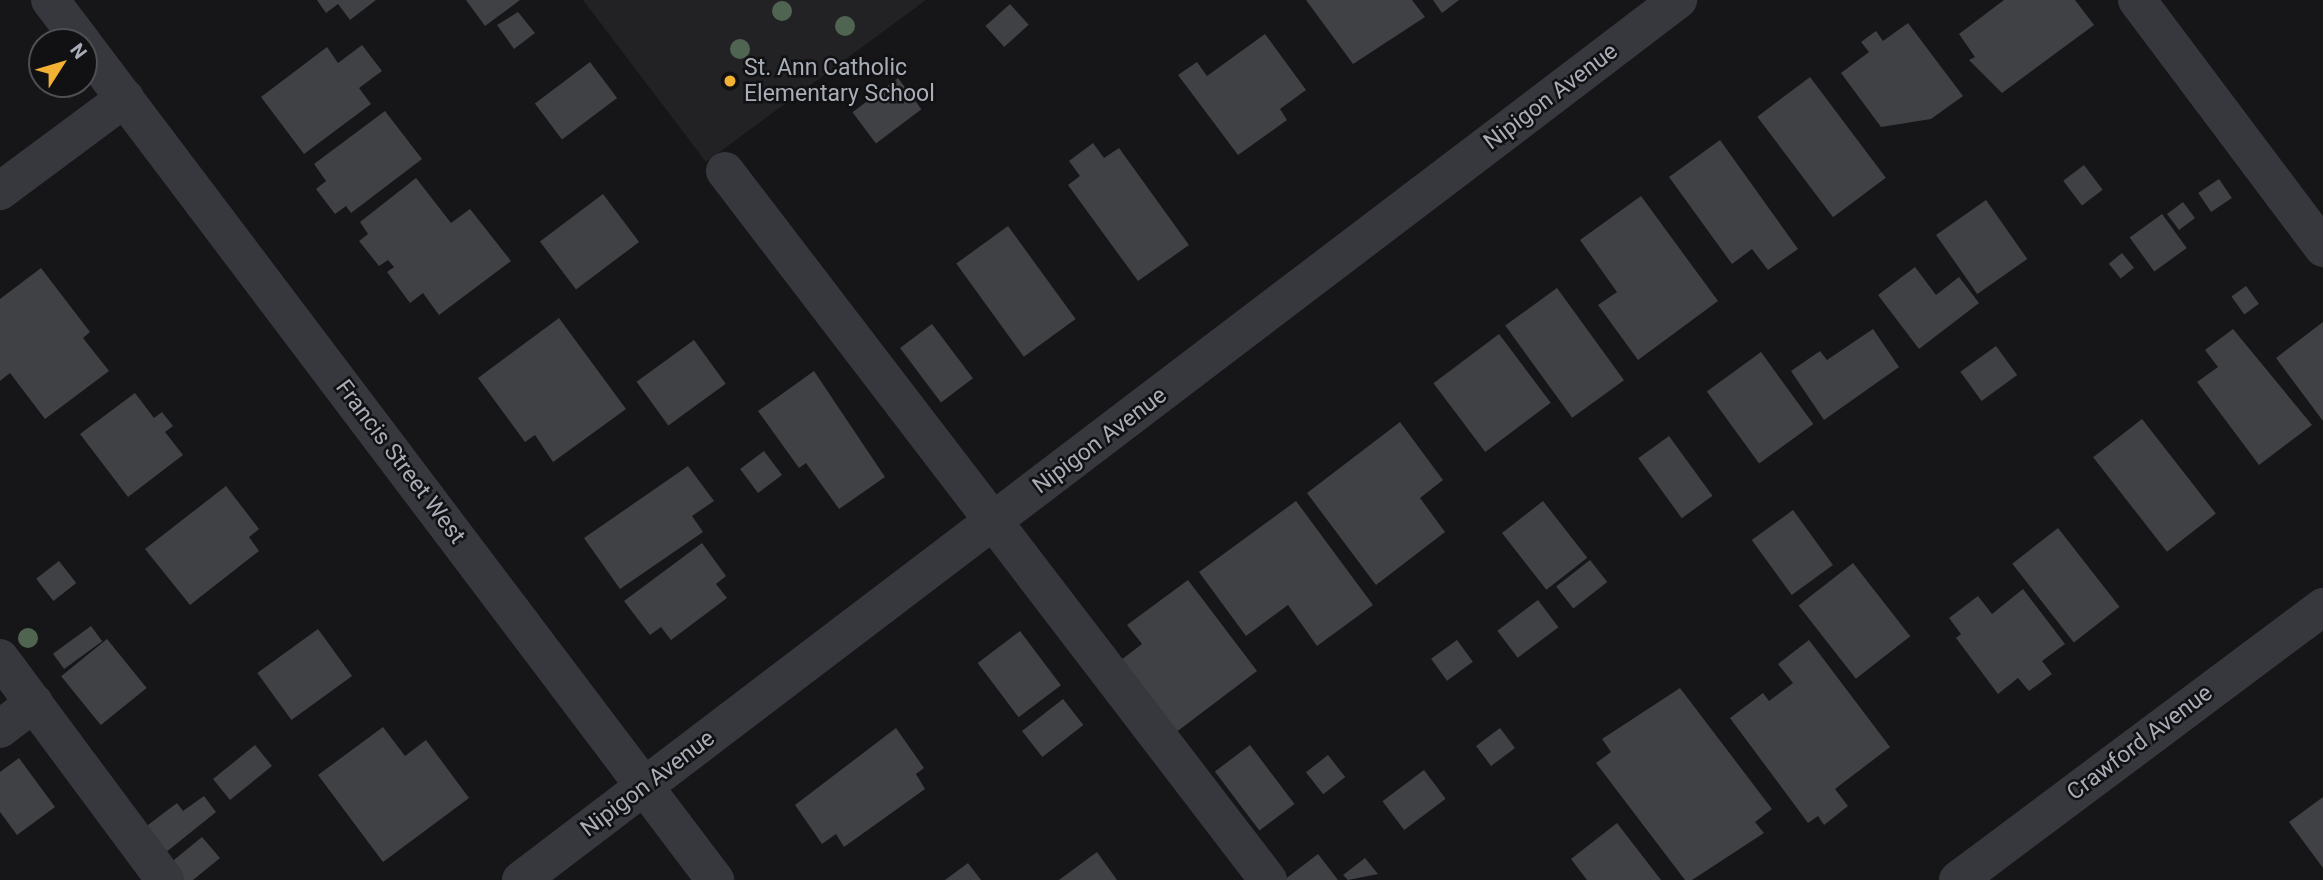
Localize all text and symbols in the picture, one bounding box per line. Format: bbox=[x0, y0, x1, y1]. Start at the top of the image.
north arrow bbox=[28, 28, 98, 98]
street label: Nipigon Avenue bbox=[1479, 38, 1623, 156]
text: N bbox=[65, 39, 92, 64]
place label: St. Ann Catholic Elementary School bbox=[744, 54, 935, 108]
marker: St. Ann Catholic Elementary School bbox=[722, 73, 738, 89]
street label: Francis Street West bbox=[329, 375, 471, 549]
street label: Nipigon Avenue bbox=[1028, 382, 1172, 500]
street label: Crawford Avenue bbox=[2062, 679, 2218, 807]
street label: Nipigon Avenue bbox=[576, 725, 720, 843]

